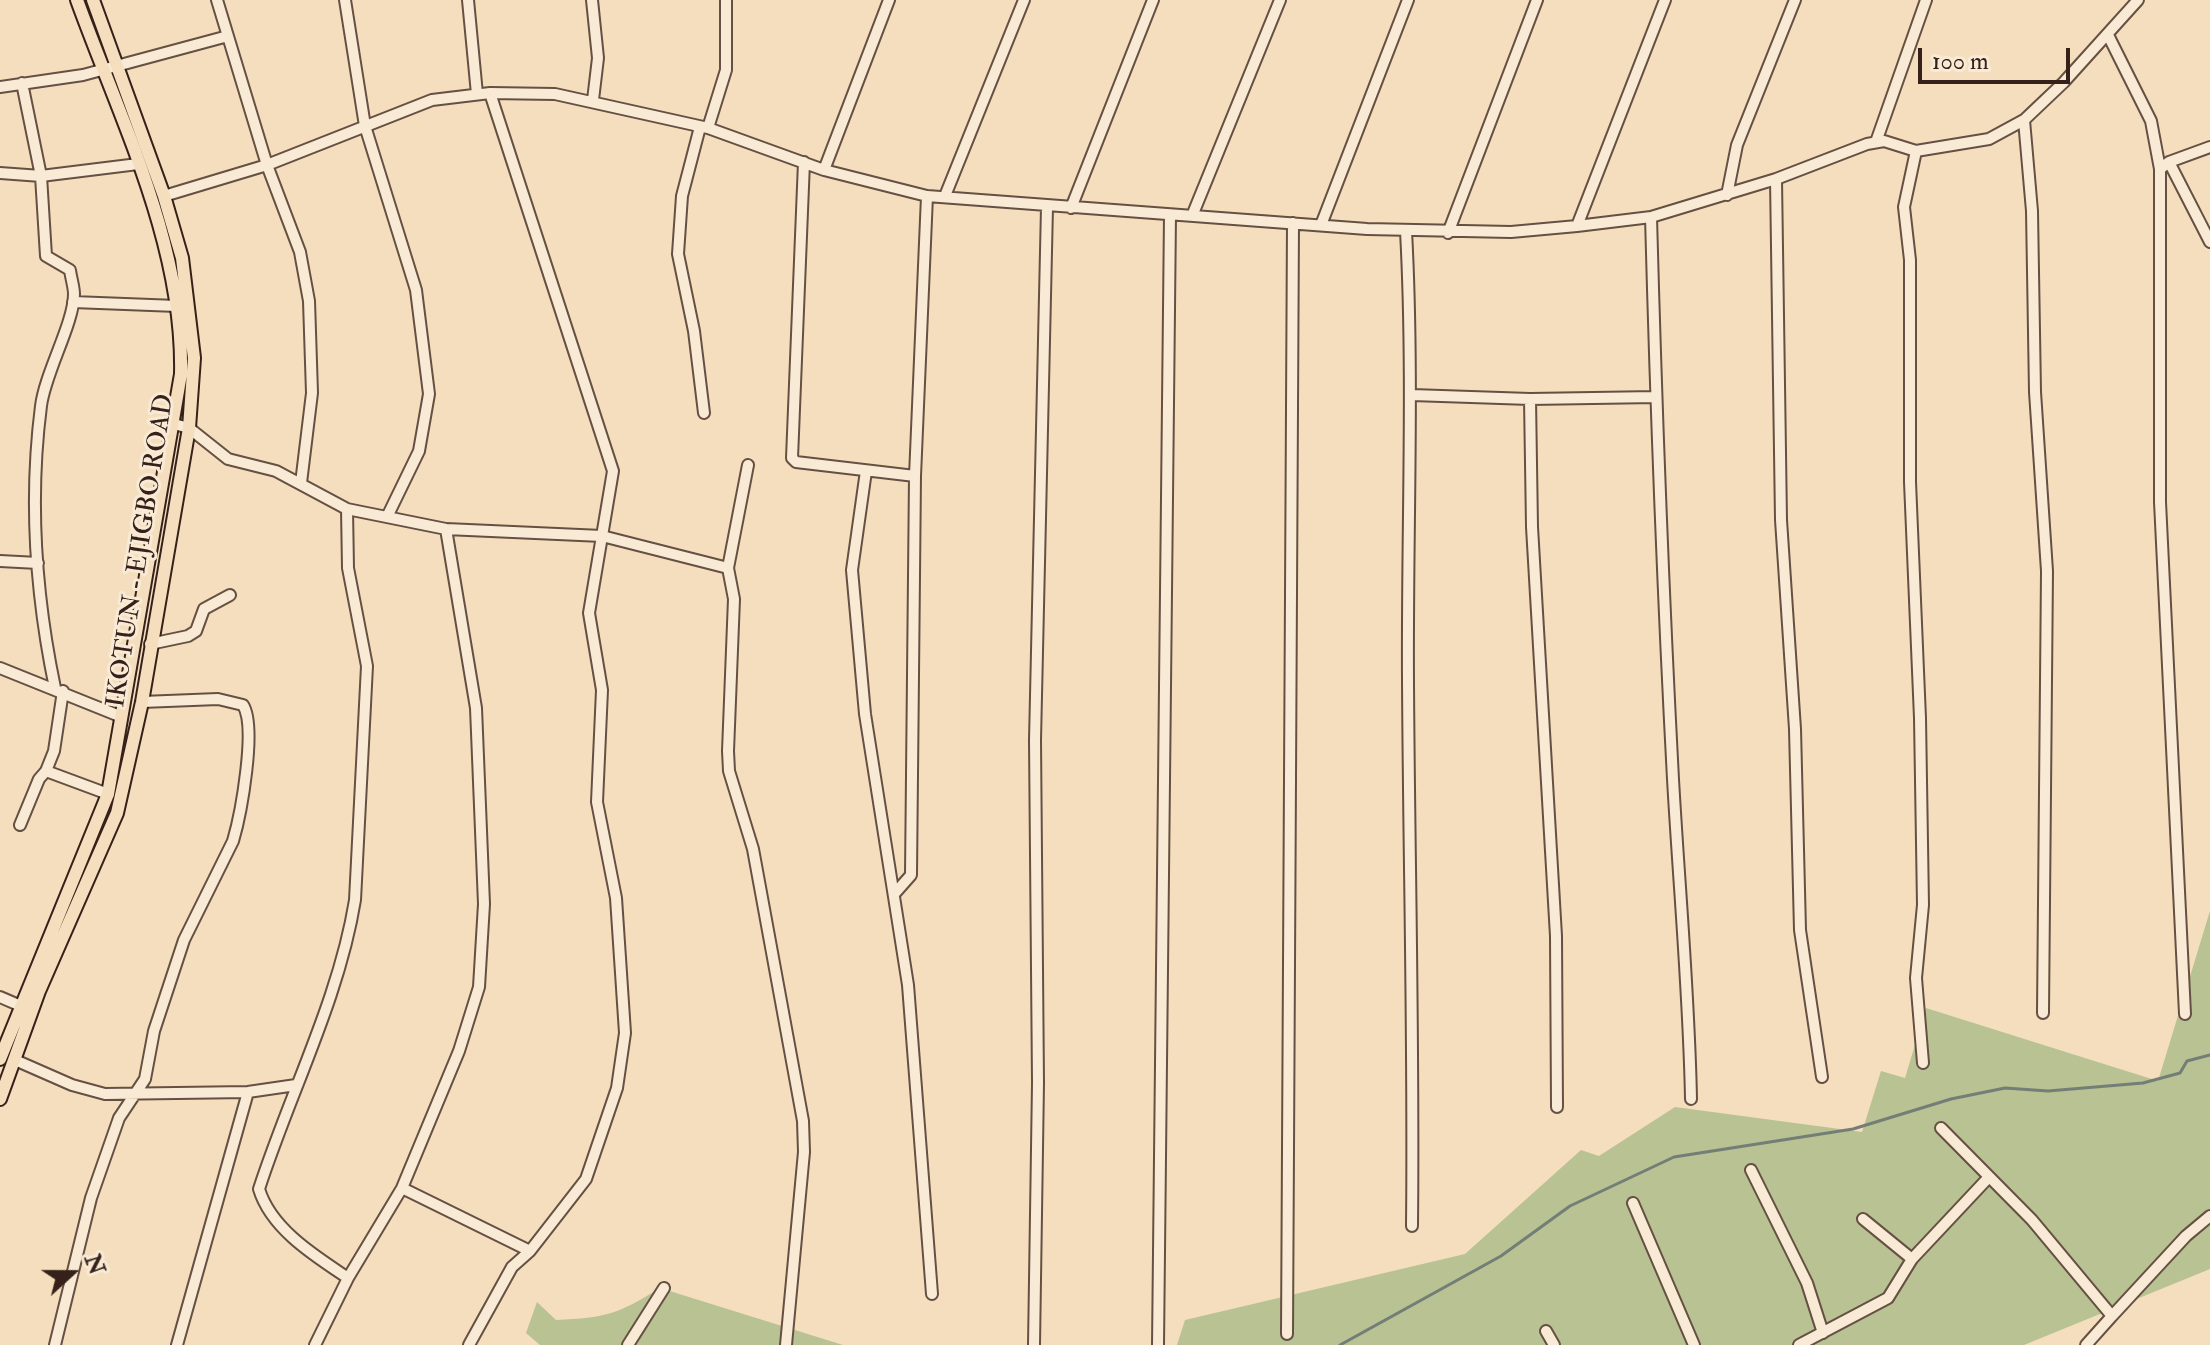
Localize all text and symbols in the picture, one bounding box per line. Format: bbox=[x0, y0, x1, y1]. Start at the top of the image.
scale bar bbox=[1922, 32, 2074, 82]
text: 100 m bbox=[1932, 46, 1989, 77]
street label: IKOTUN - EJIGBO ROAD bbox=[102, 392, 182, 710]
north arrow bbox=[32, 1233, 112, 1313]
text: N bbox=[78, 1250, 111, 1279]

